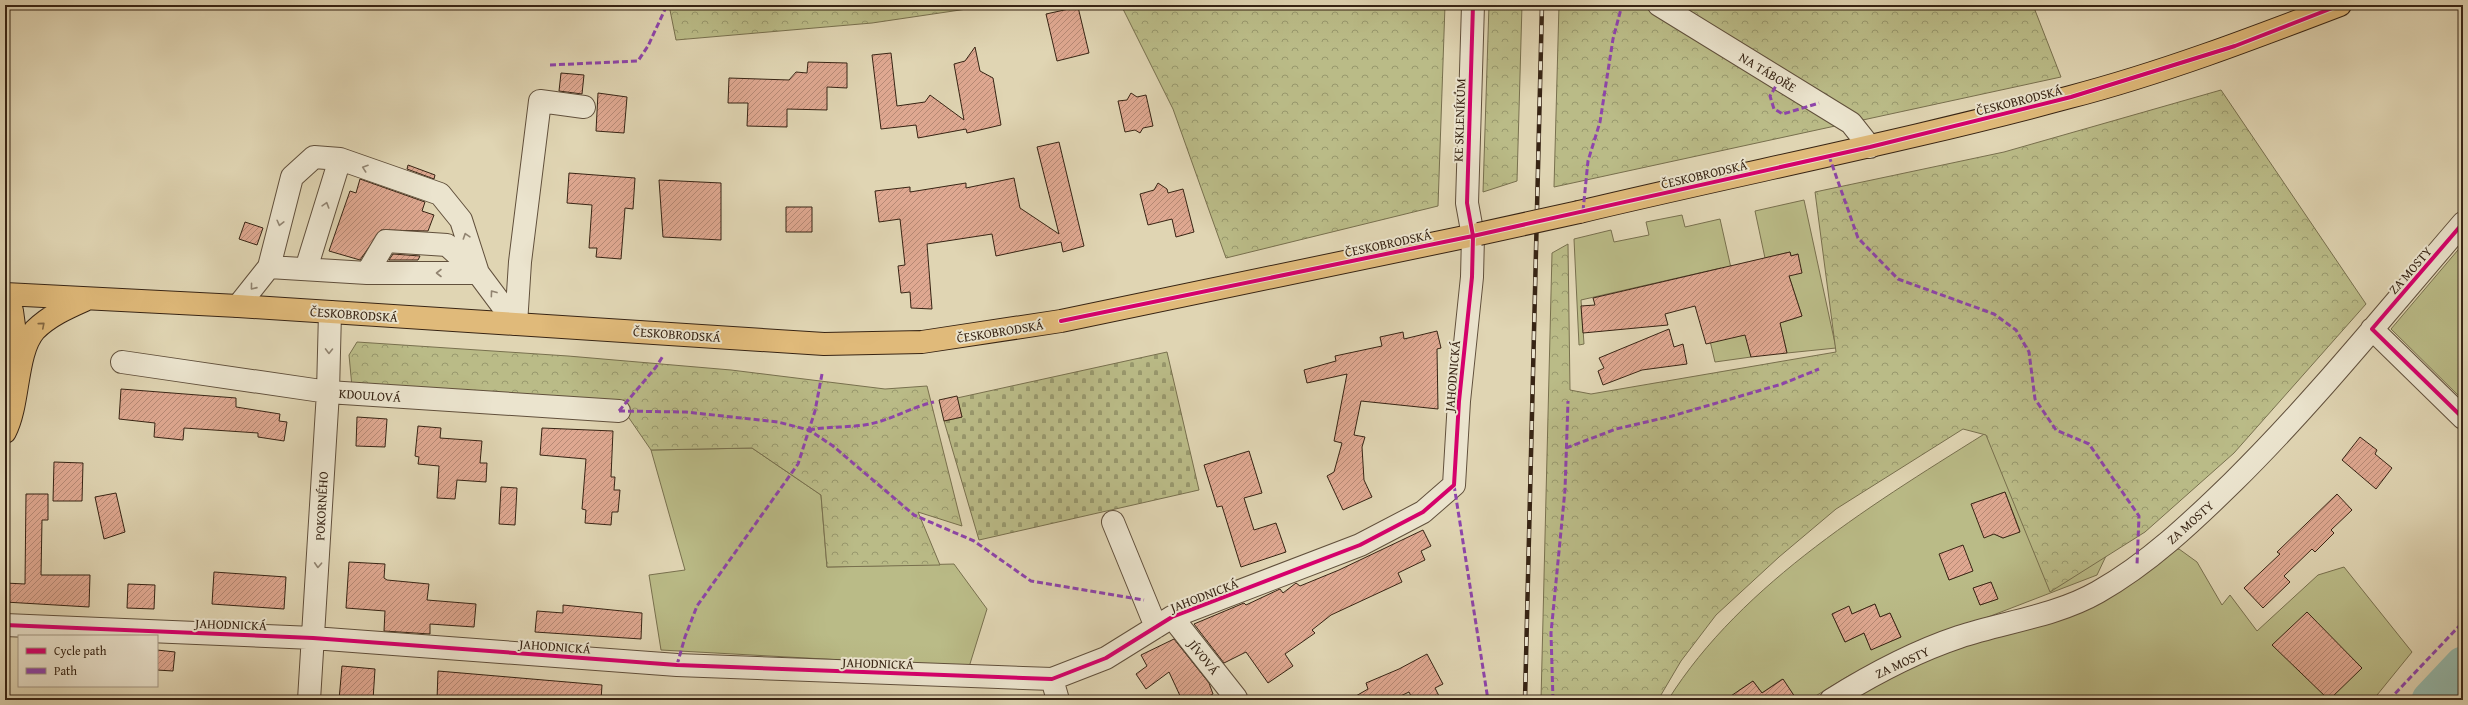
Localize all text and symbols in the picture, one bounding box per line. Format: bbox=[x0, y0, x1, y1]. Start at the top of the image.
street label: NA TÁBOŘE bbox=[1736, 48, 1800, 97]
street label: KE SKLENÍKŮM bbox=[1449, 78, 1470, 162]
street label: ČESKOBRODSKÁ bbox=[1974, 81, 2064, 120]
street label: ČESKOBRODSKÁ bbox=[1659, 155, 1749, 194]
one-way arrow bbox=[361, 164, 368, 173]
one-way arrow bbox=[321, 202, 330, 209]
one-way arrow bbox=[276, 219, 285, 226]
street label: ČESKOBRODSKÁ bbox=[1343, 225, 1433, 262]
one-way arrow bbox=[463, 233, 471, 240]
street label: ZA MOSTY bbox=[2384, 242, 2437, 298]
one-way arrow bbox=[436, 269, 442, 277]
one-way arrow bbox=[251, 282, 258, 289]
one-way arrow bbox=[491, 290, 498, 297]
street label: ČESKOBRODSKÁ bbox=[310, 302, 399, 327]
street label: ČESKOBRODSKÁ bbox=[955, 315, 1045, 348]
one-way arrow bbox=[37, 322, 44, 329]
street label: ČESKOBRODSKÁ bbox=[633, 322, 722, 347]
street label: JAHODNICKÁ bbox=[1440, 339, 1465, 415]
one-way arrow bbox=[324, 348, 333, 354]
street label: KDOULOVÁ bbox=[338, 384, 402, 407]
street label: POKORNÉHO bbox=[310, 471, 333, 541]
street label: ZA MOSTY bbox=[2163, 496, 2218, 549]
one-way arrow bbox=[313, 562, 322, 568]
street label: JAHODNICKÁ bbox=[1166, 574, 1241, 618]
street label: JAHODNICKÁ bbox=[193, 614, 267, 635]
street label: JAHODNICKÁ bbox=[517, 634, 591, 658]
street label: JÍVOVÁ bbox=[1182, 634, 1224, 679]
legend bbox=[18, 635, 158, 687]
text: Cycle path bbox=[54, 642, 107, 659]
street label: ZA MOSTY bbox=[1872, 642, 1933, 683]
street label: JAHODNICKÁ bbox=[840, 653, 914, 674]
text: Path bbox=[54, 662, 77, 679]

